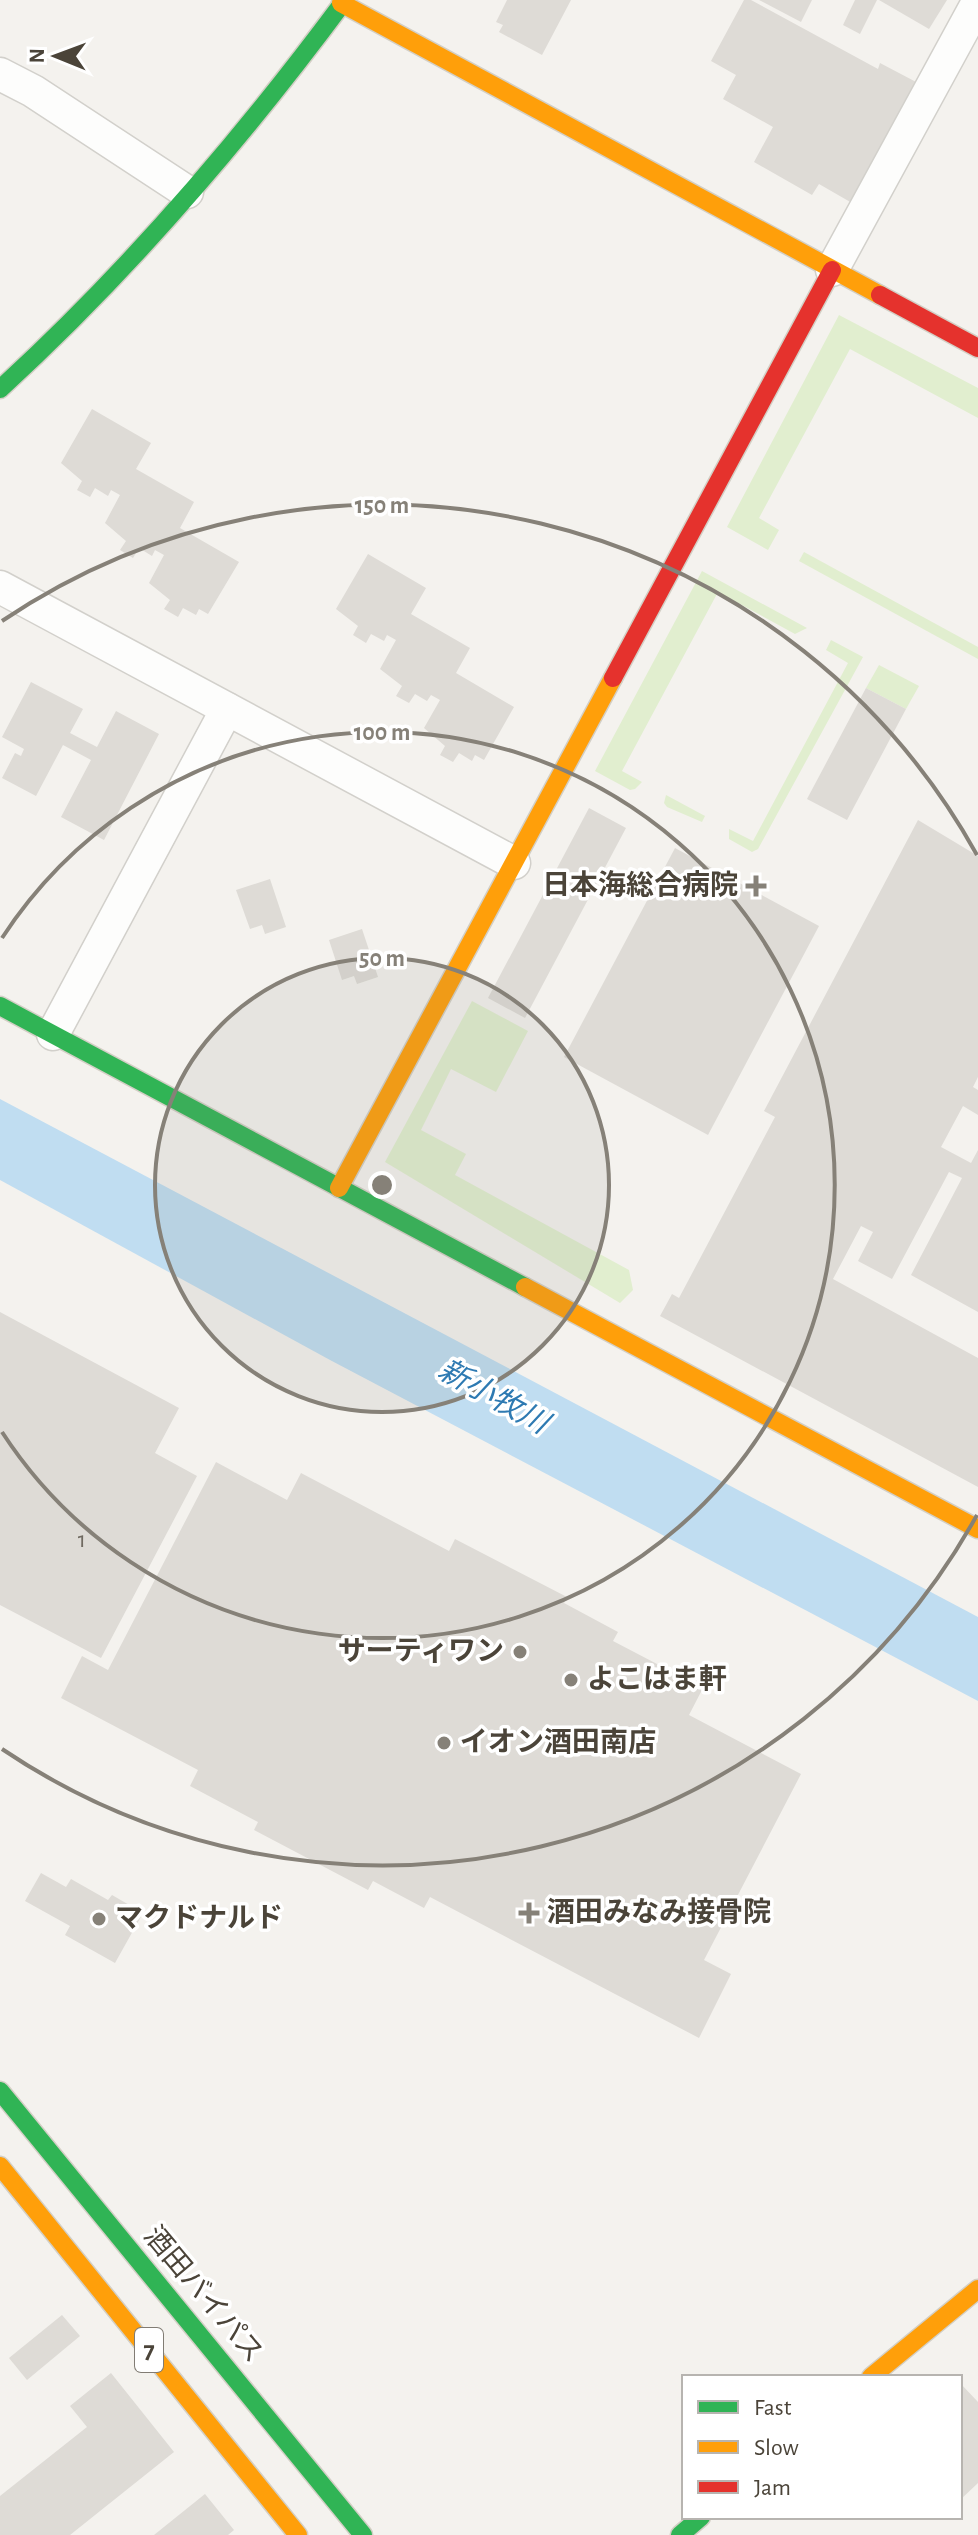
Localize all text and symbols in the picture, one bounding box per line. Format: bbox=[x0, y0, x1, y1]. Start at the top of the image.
north arrow bbox=[16, 16, 96, 96]
text: N bbox=[26, 48, 48, 64]
text: 150 m bbox=[355, 494, 409, 518]
text: 100 m bbox=[354, 721, 410, 745]
place label: 日本海総合病院 bbox=[542, 869, 738, 900]
marker: 日本海総合病院 bbox=[745, 875, 767, 897]
text: 50 m bbox=[359, 947, 405, 971]
centre of rings bbox=[368, 1171, 396, 1199]
water label: 新小牧川 bbox=[433, 1353, 556, 1441]
house number: 1 bbox=[78, 1528, 86, 1552]
place label: サーティワン bbox=[338, 1637, 504, 1666]
marker: サーティワン bbox=[511, 1643, 529, 1661]
place label: よこはま軒 bbox=[587, 1664, 727, 1694]
marker: よこはま軒 bbox=[562, 1671, 580, 1689]
place label: イオン酒田南店 bbox=[460, 1726, 656, 1757]
marker: イオン酒田南店 bbox=[435, 1734, 453, 1752]
place label: 酒田みなみ接骨院 bbox=[547, 1897, 771, 1927]
marker: 酒田みなみ接骨院 bbox=[518, 1902, 540, 1924]
place label: マクドナルド bbox=[115, 1903, 283, 1933]
marker: マクドナルド bbox=[90, 1910, 108, 1928]
street label: 酒田バイパス bbox=[138, 2221, 269, 2368]
road number: 7 bbox=[135, 2328, 163, 2372]
legend bbox=[682, 2375, 962, 2519]
text: Fast bbox=[754, 2396, 792, 2420]
text: Slow bbox=[754, 2436, 799, 2460]
text: Jam bbox=[754, 2476, 791, 2500]

